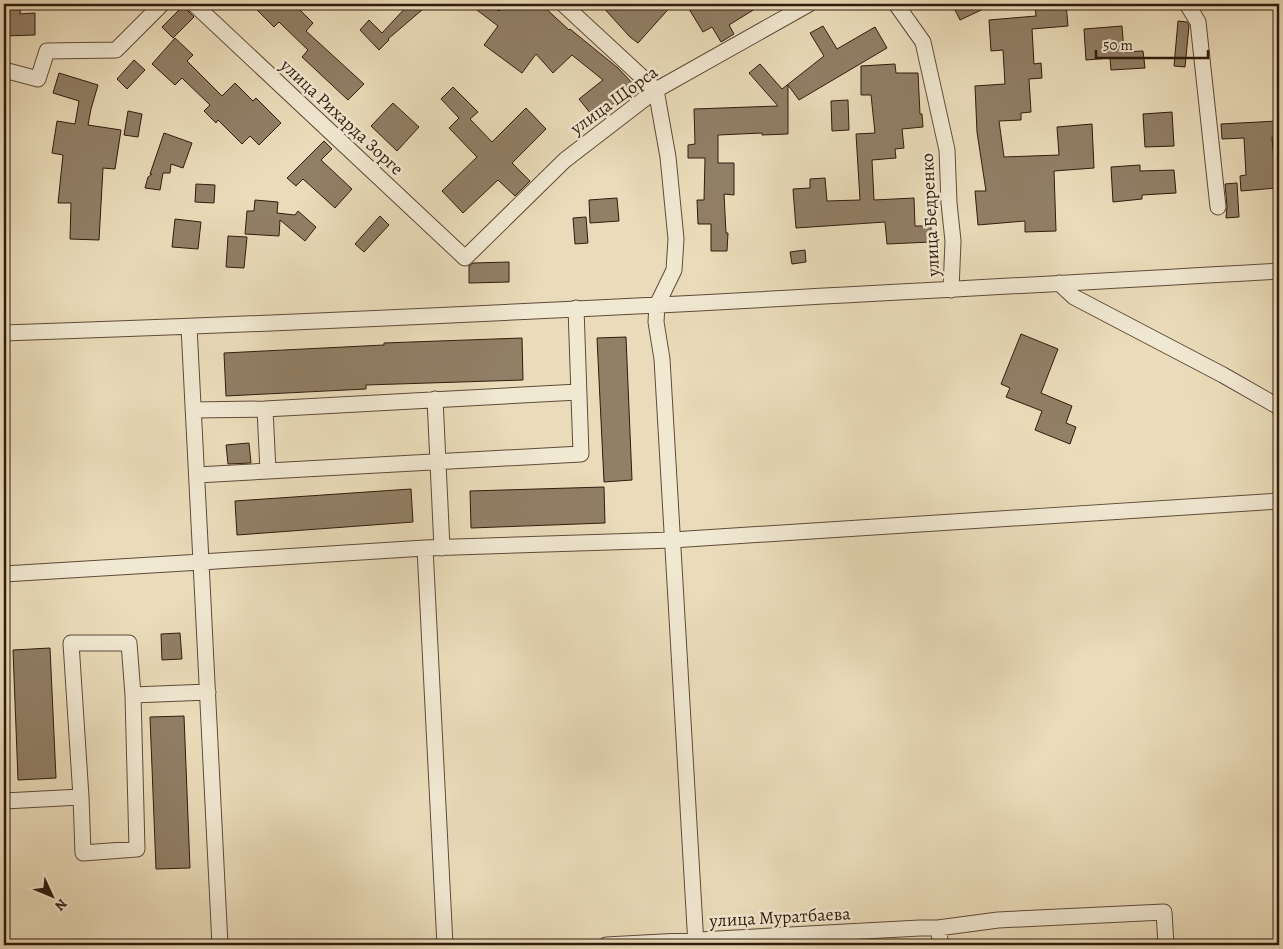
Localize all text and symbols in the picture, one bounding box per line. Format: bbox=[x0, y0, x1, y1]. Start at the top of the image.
scale bar bbox=[1096, 28, 1208, 60]
text: 50 m bbox=[1103, 35, 1133, 55]
street label: улица Рихарда Зорге bbox=[274, 53, 409, 180]
street label: улица Щорса bbox=[565, 60, 663, 140]
street label: улица Бедренко bbox=[915, 153, 945, 278]
north arrow bbox=[28, 872, 78, 922]
text: N bbox=[51, 894, 71, 915]
street label: улица Муратбаева bbox=[708, 901, 852, 933]

